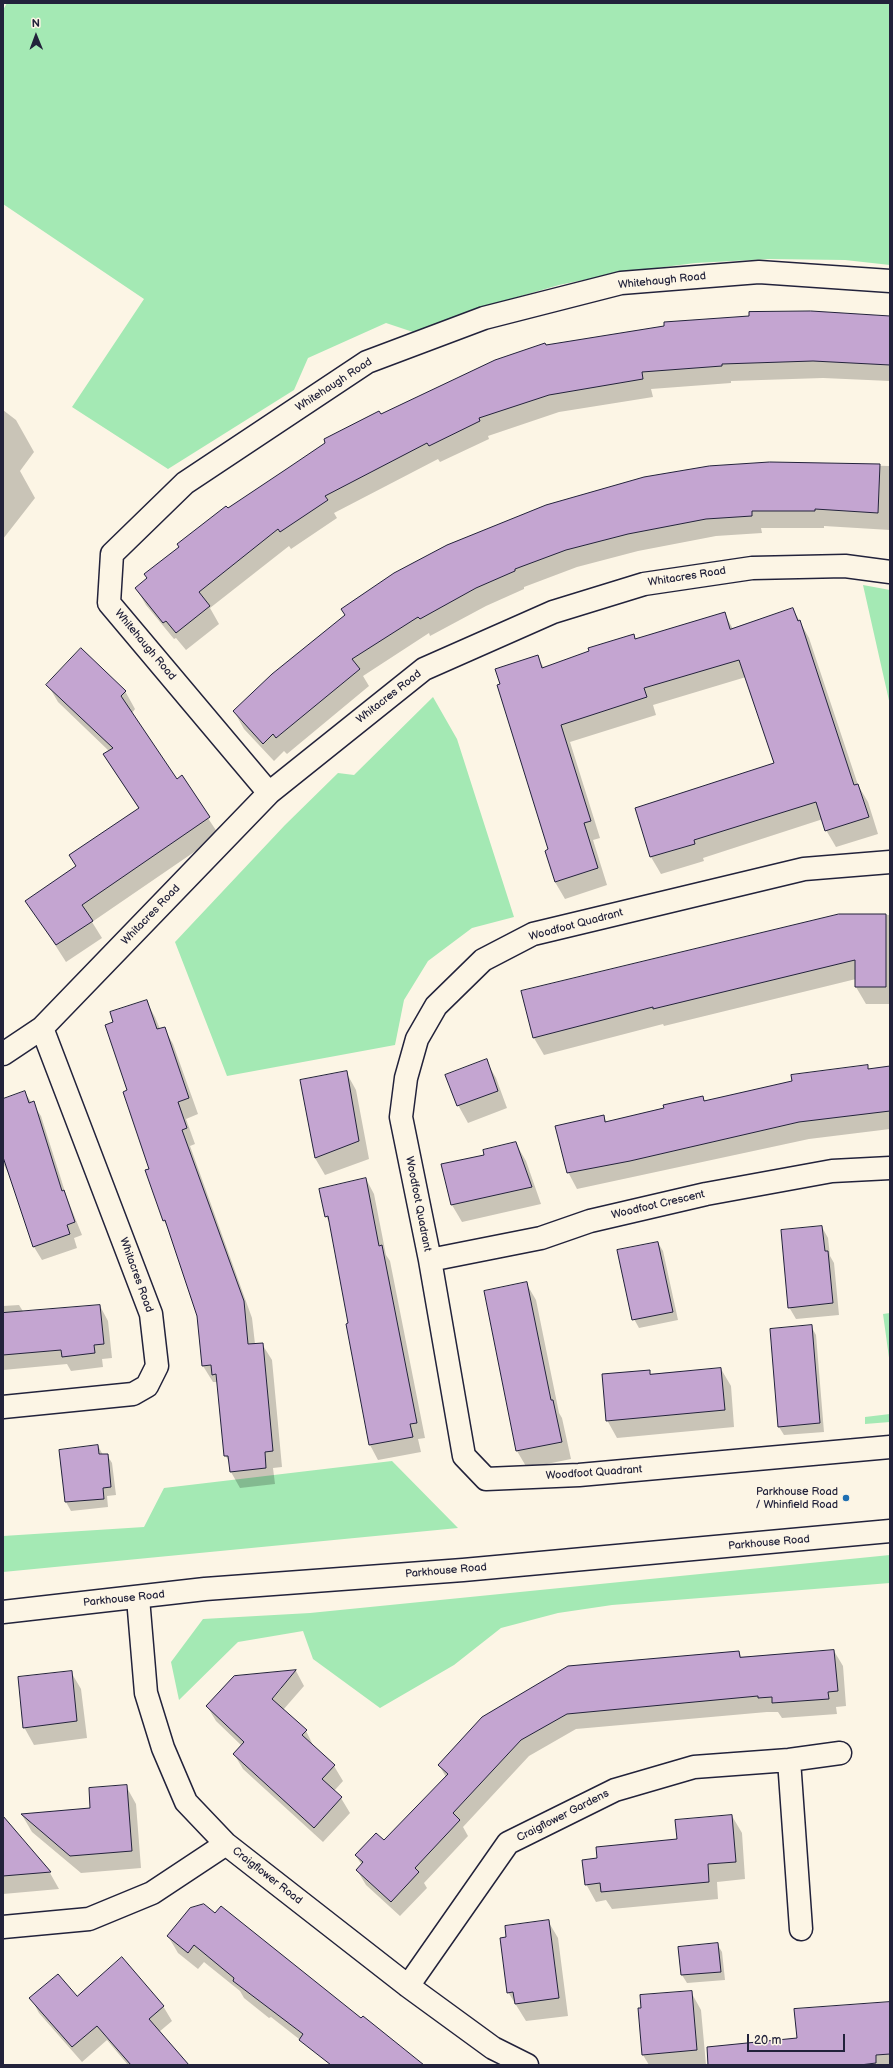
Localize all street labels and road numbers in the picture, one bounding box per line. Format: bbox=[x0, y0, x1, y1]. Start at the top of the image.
street label: Whitehaugh Road bbox=[617, 270, 707, 292]
street label: Whitehaugh Road bbox=[293, 355, 375, 415]
street label: Whitacres Road bbox=[647, 564, 727, 590]
street label: Whitehaugh Road bbox=[112, 607, 178, 683]
street label: Whitacres Road bbox=[354, 668, 424, 726]
street label: Whitacres Road bbox=[119, 882, 183, 948]
street label: Woodfoot Quadrant bbox=[528, 906, 624, 944]
street label: Woodfoot Quadrant bbox=[402, 1155, 434, 1253]
street label: Woodfoot Crescent bbox=[610, 1188, 706, 1222]
street label: Whitacres Road bbox=[116, 1236, 156, 1314]
street label: Woodfoot Quadrant bbox=[545, 1463, 643, 1483]
street label: Parkhouse Road bbox=[728, 1533, 810, 1553]
street label: Parkhouse Road bbox=[405, 1561, 487, 1581]
street label: Parkhouse Road bbox=[83, 1588, 165, 1610]
street label: Craigflower Gardens bbox=[515, 1787, 611, 1845]
street label: Craigflower Road bbox=[229, 1844, 305, 1908]

